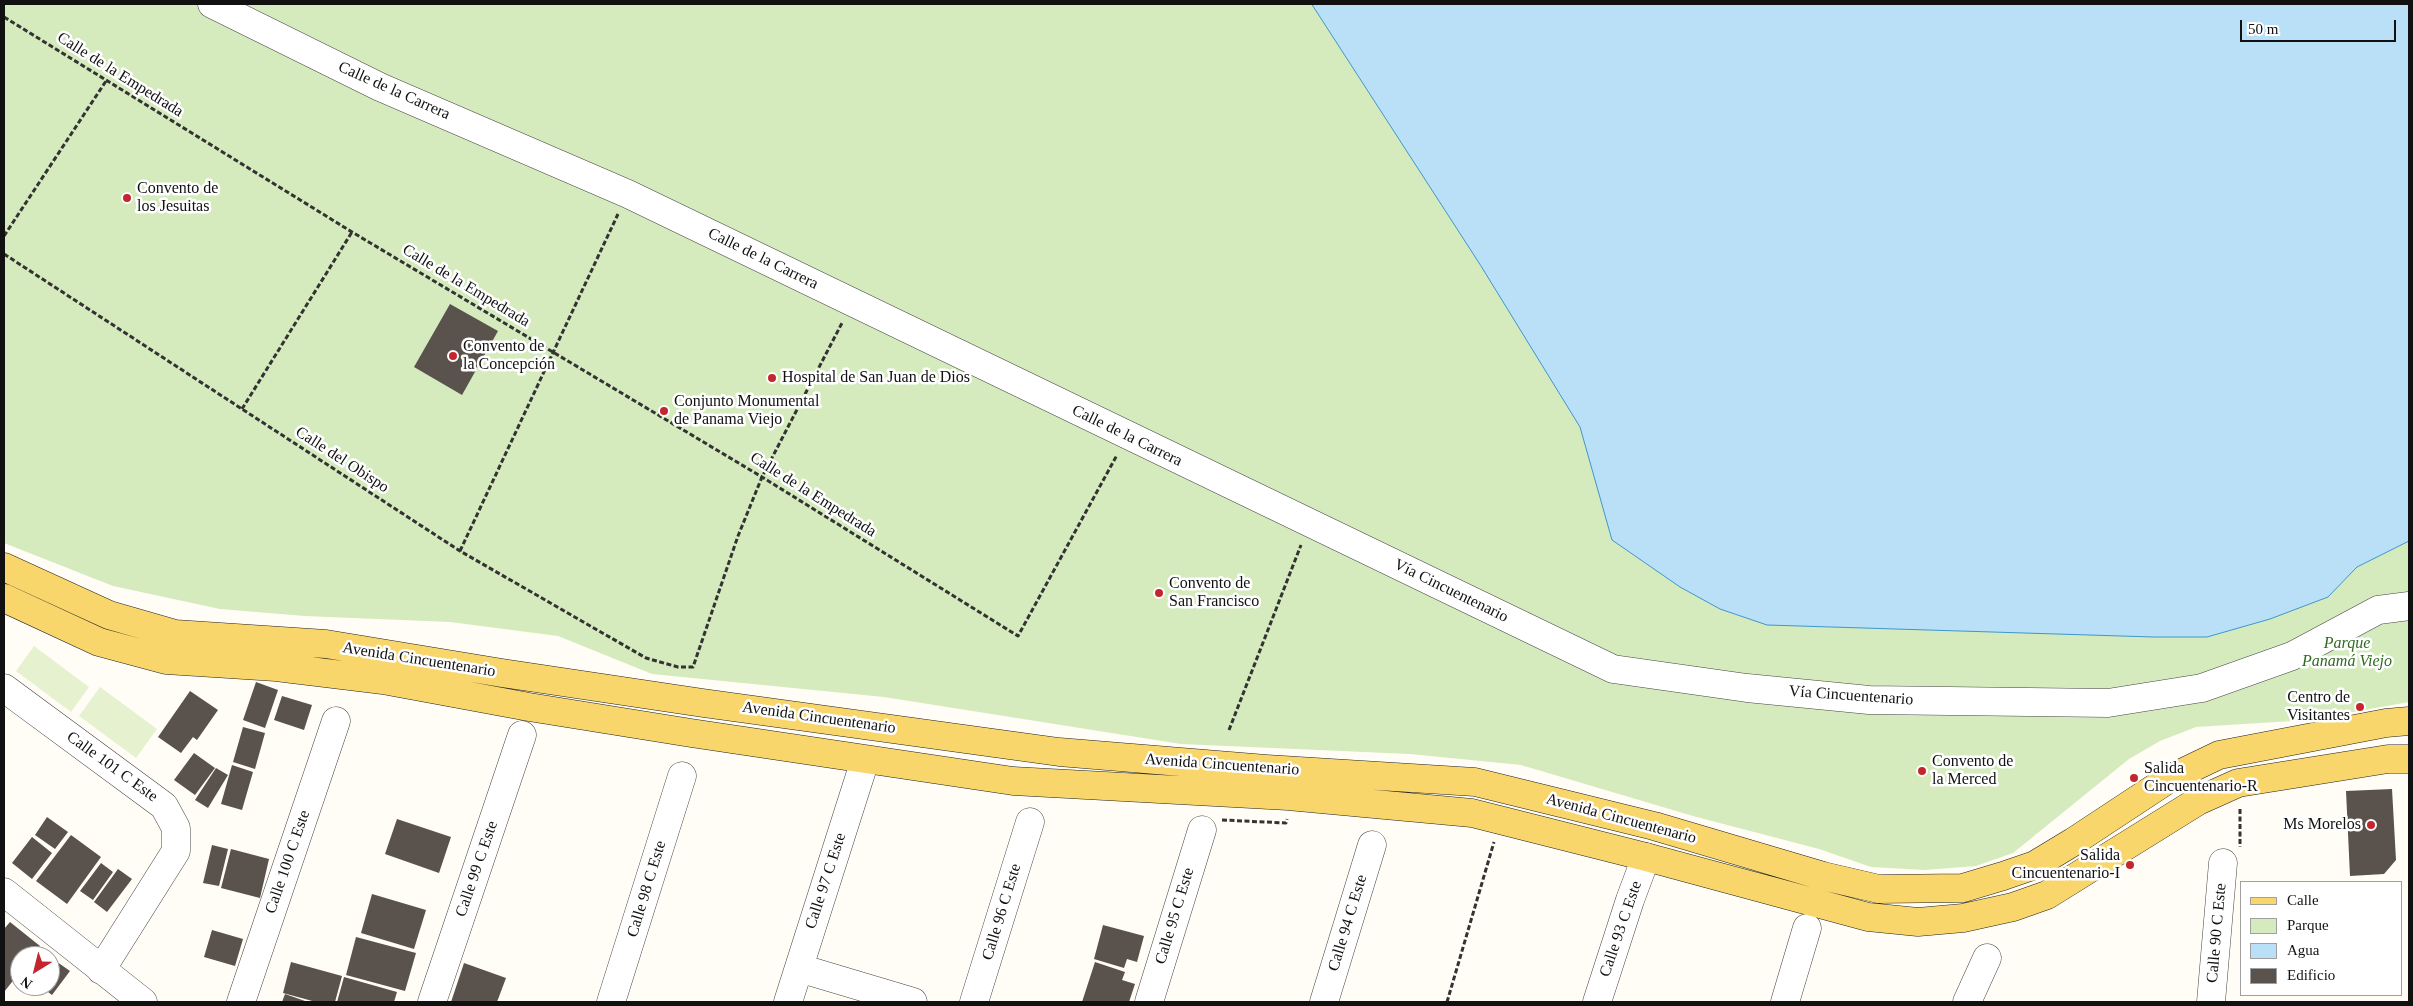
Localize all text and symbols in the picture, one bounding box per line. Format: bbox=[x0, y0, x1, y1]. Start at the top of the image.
scale bar bbox=[2243, 10, 2399, 42]
text: 50 m bbox=[2248, 21, 2278, 37]
street label: Calle de la Empedrada bbox=[53, 28, 187, 122]
street label: Calle de la Carrera bbox=[335, 58, 453, 124]
place label: Convento de los Jesuitas bbox=[137, 179, 218, 217]
marker: Convento de los Jesuitas bbox=[121, 192, 133, 204]
street label: Calle de la Carrera bbox=[705, 224, 821, 294]
street label: Calle de la Empedrada bbox=[399, 240, 533, 332]
place label: Convento de la Concepción bbox=[463, 337, 555, 375]
marker: Convento de la Concepción bbox=[447, 350, 459, 362]
place label: Hospital de San Juan de Dios bbox=[782, 368, 970, 388]
marker: Hospital de San Juan de Dios bbox=[766, 372, 778, 384]
place label: Conjunto Monumental de Panama Viejo bbox=[674, 392, 819, 430]
street label: Calle de la Carrera bbox=[1069, 401, 1185, 471]
marker: Conjunto Monumental de Panama Viejo bbox=[658, 405, 670, 417]
street label: Calle del Obispo bbox=[292, 423, 392, 497]
street label: Calle de la Empedrada bbox=[746, 448, 880, 542]
street label: Vía Cincuentenario bbox=[1391, 555, 1511, 627]
place label: Convento de San Francisco bbox=[1169, 574, 1259, 612]
marker: Convento de San Francisco bbox=[1153, 587, 1165, 599]
park label: Parque Panamá Viejo bbox=[2302, 634, 2392, 672]
street label: Avenida Cincuentenario bbox=[341, 638, 497, 682]
street label: Vía Cincuentenario bbox=[1788, 682, 1914, 710]
place label: Centro de Visitantes bbox=[2287, 688, 2350, 726]
street label: Avenida Cincuentenario bbox=[741, 698, 897, 738]
marker: Centro de Visitantes bbox=[2354, 701, 2366, 713]
street label: Calle 101 C Este bbox=[63, 727, 161, 807]
street label: Avenida Cincuentenario bbox=[1144, 750, 1300, 780]
place label: Convento de la Merced bbox=[1932, 752, 2013, 790]
place label: Salida Cincuentenario-R bbox=[2144, 759, 2258, 797]
marker: Convento de la Merced bbox=[1916, 765, 1928, 777]
marker: Salida Cincuentenario-R bbox=[2128, 772, 2140, 784]
street label: Avenida Cincuentenario bbox=[1544, 790, 1698, 848]
street label: Calle 100 C Este bbox=[261, 808, 315, 916]
place label: Ms Morelos bbox=[2283, 815, 2361, 835]
street label: Calle 99 C Este bbox=[452, 819, 502, 919]
marker: Ms Morelos bbox=[2365, 819, 2377, 831]
street label: Calle 97 C Este bbox=[801, 830, 851, 932]
street label: Calle 98 C Este bbox=[623, 838, 671, 940]
place label: Salida Cincuentenario-I bbox=[2012, 846, 2120, 884]
marker: Salida Cincuentenario-I bbox=[2124, 859, 2136, 871]
street label: Calle 96 C Este bbox=[978, 861, 1026, 963]
street label: Calle 95 C Este bbox=[1151, 865, 1199, 967]
street label: Calle 94 C Este bbox=[1324, 872, 1372, 974]
street label: Calle 93 C Este bbox=[1596, 879, 1646, 979]
legend bbox=[2240, 881, 2403, 996]
street label: Calle 90 C Este bbox=[2203, 882, 2231, 984]
text: Calle bbox=[2287, 892, 2319, 908]
text: Parque bbox=[2287, 917, 2329, 933]
text: Agua bbox=[2287, 942, 2320, 958]
north arrow bbox=[10, 946, 60, 996]
text: Edificio bbox=[2287, 967, 2335, 983]
text: N bbox=[18, 974, 35, 992]

